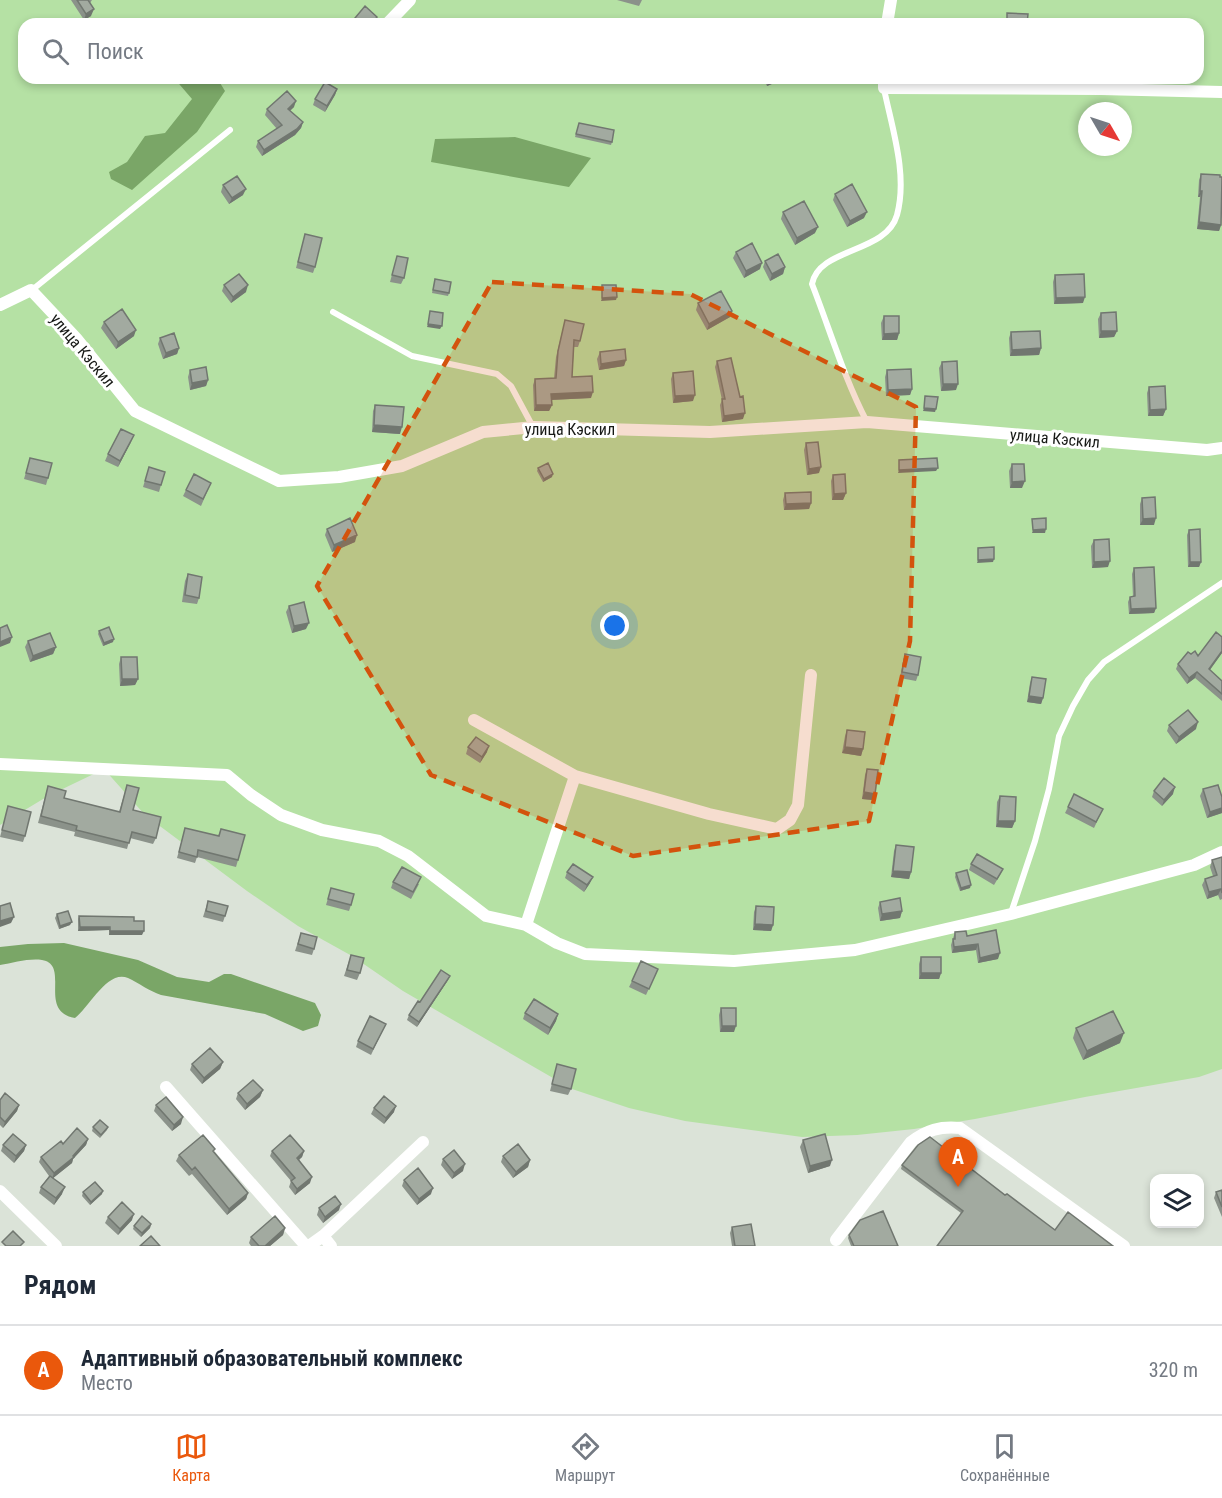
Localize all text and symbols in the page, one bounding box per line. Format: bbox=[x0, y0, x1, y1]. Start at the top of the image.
search box bbox=[18, 18, 1204, 84]
icon: search bbox=[39, 35, 72, 68]
text: Поиск bbox=[87, 39, 144, 64]
north arrow bbox=[1078, 102, 1132, 156]
street label: улица Кэскил bbox=[46, 310, 119, 391]
street label: улица Кэскил bbox=[525, 420, 615, 439]
street label: улица Кэскил bbox=[1009, 425, 1101, 452]
your location bbox=[600, 611, 629, 640]
pin: A bbox=[938, 1138, 978, 1187]
map controls bbox=[1150, 1174, 1204, 1228]
button: layers bbox=[1150, 1174, 1204, 1228]
text: Рядом bbox=[24, 1270, 96, 1300]
text: Адаптивный образовательный комплекс bbox=[81, 1346, 463, 1371]
text: A bbox=[38, 1358, 49, 1382]
text: 320 m bbox=[1149, 1358, 1198, 1382]
text: Место bbox=[81, 1371, 133, 1395]
tab: Карта bbox=[172, 1430, 211, 1485]
tab: Маршрут bbox=[555, 1430, 615, 1485]
tab: Сохранённые bbox=[960, 1430, 1050, 1485]

